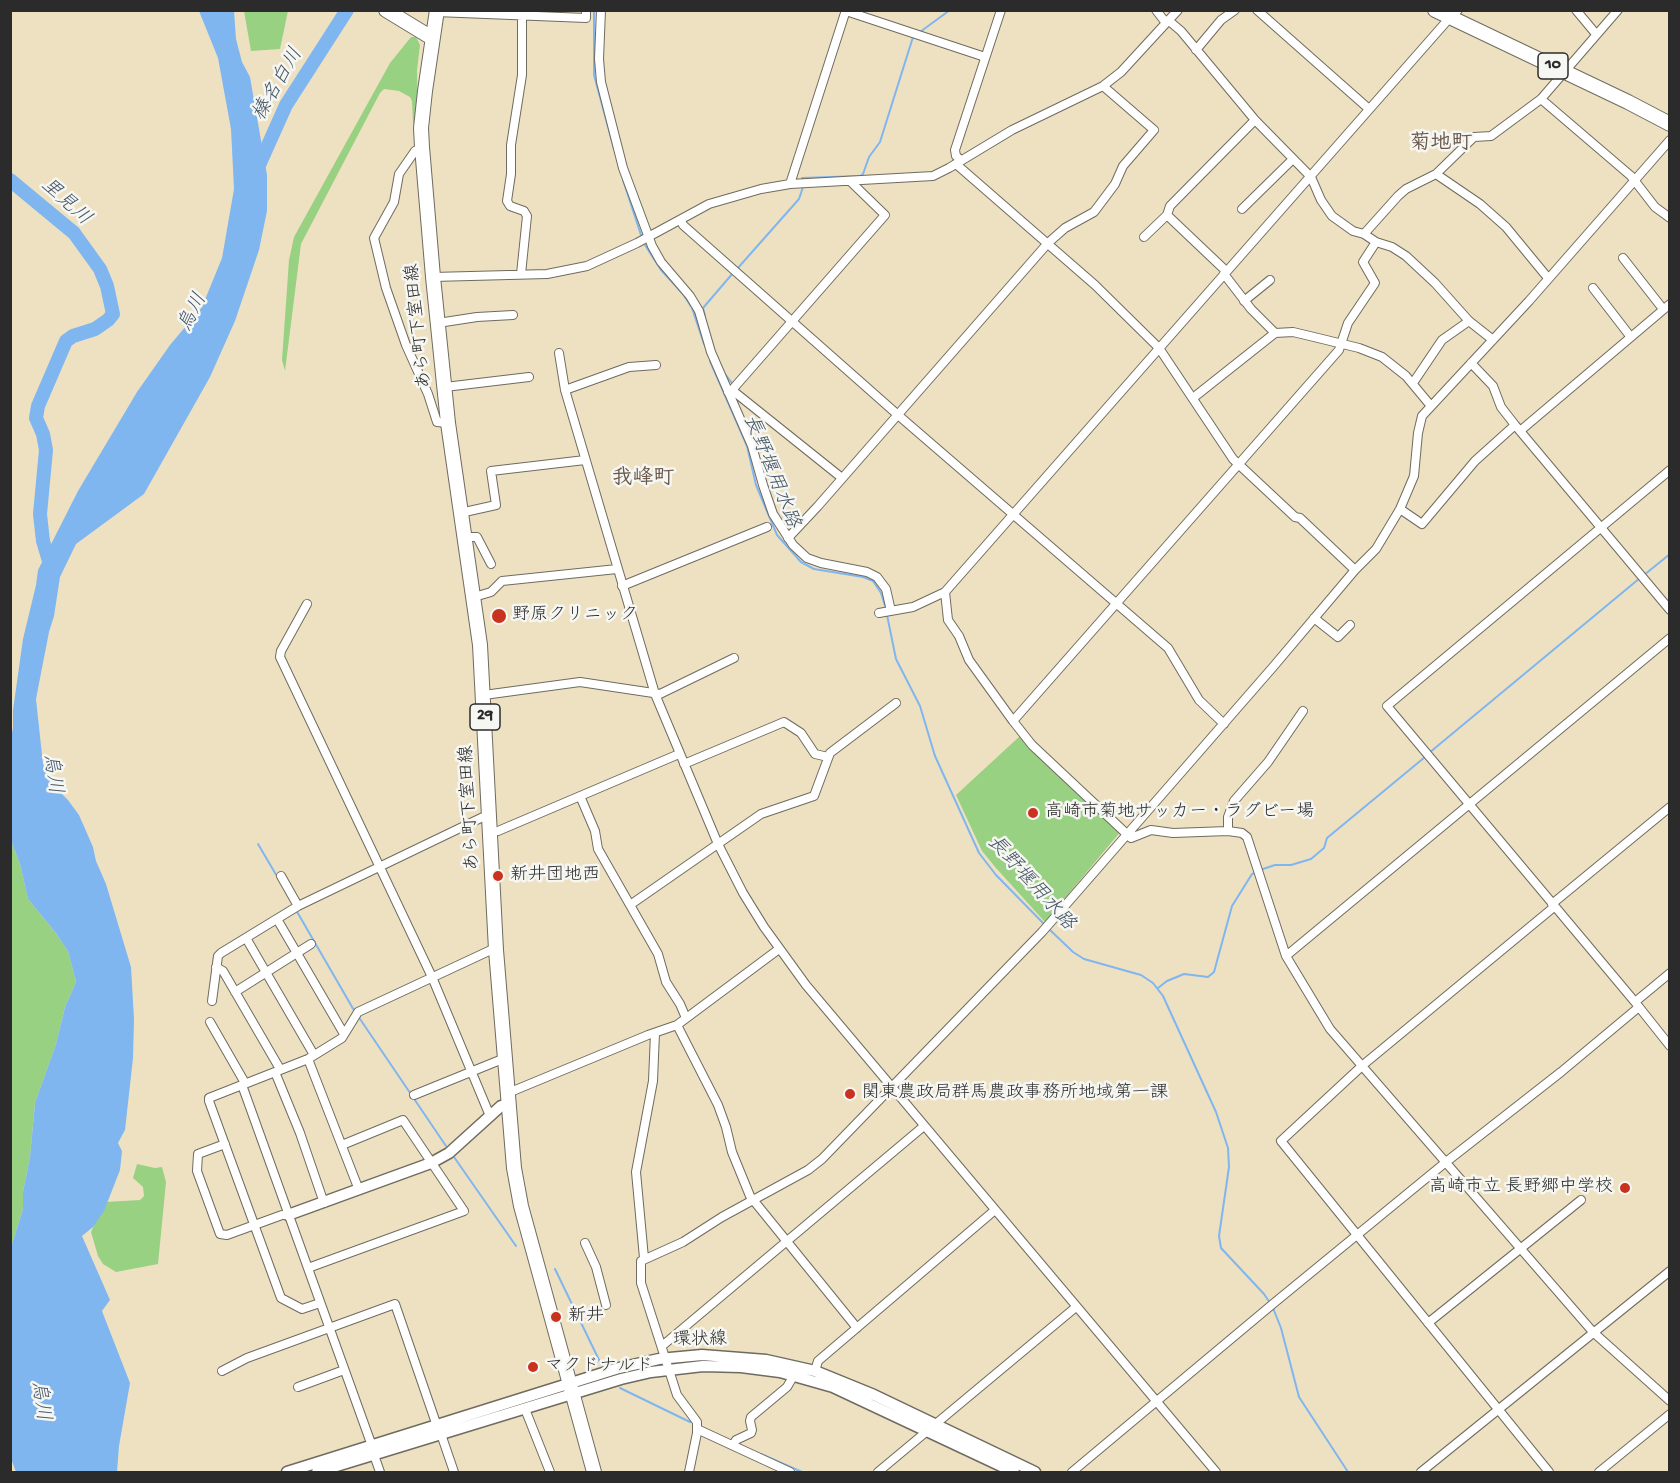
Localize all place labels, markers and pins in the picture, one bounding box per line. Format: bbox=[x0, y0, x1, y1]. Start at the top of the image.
place label: 野原クリニック bbox=[512, 605, 638, 627]
marker: 野原クリニック bbox=[490, 607, 508, 625]
place label: 高崎市菊地サッカー・ラグビー場 bbox=[1045, 802, 1314, 824]
marker: 高崎市菊地サッカー・ラグビー場 bbox=[1026, 806, 1040, 820]
place label: 新井団地西 bbox=[510, 865, 600, 887]
marker: 新井団地西 bbox=[491, 869, 505, 883]
place label: 関東農政局群馬農政事務所地域第一課 bbox=[862, 1083, 1168, 1105]
marker: 関東農政局群馬農政事務所地域第一課 bbox=[843, 1087, 857, 1101]
place label: 高崎市立 長野郷中学校 bbox=[1429, 1177, 1613, 1199]
marker: 高崎市立 長野郷中学校 bbox=[1618, 1181, 1632, 1195]
place label: 新井 bbox=[568, 1306, 604, 1328]
marker: 新井 bbox=[549, 1310, 563, 1324]
place label: マクドナルド bbox=[545, 1356, 653, 1378]
marker: マクドナルド bbox=[526, 1360, 540, 1374]

